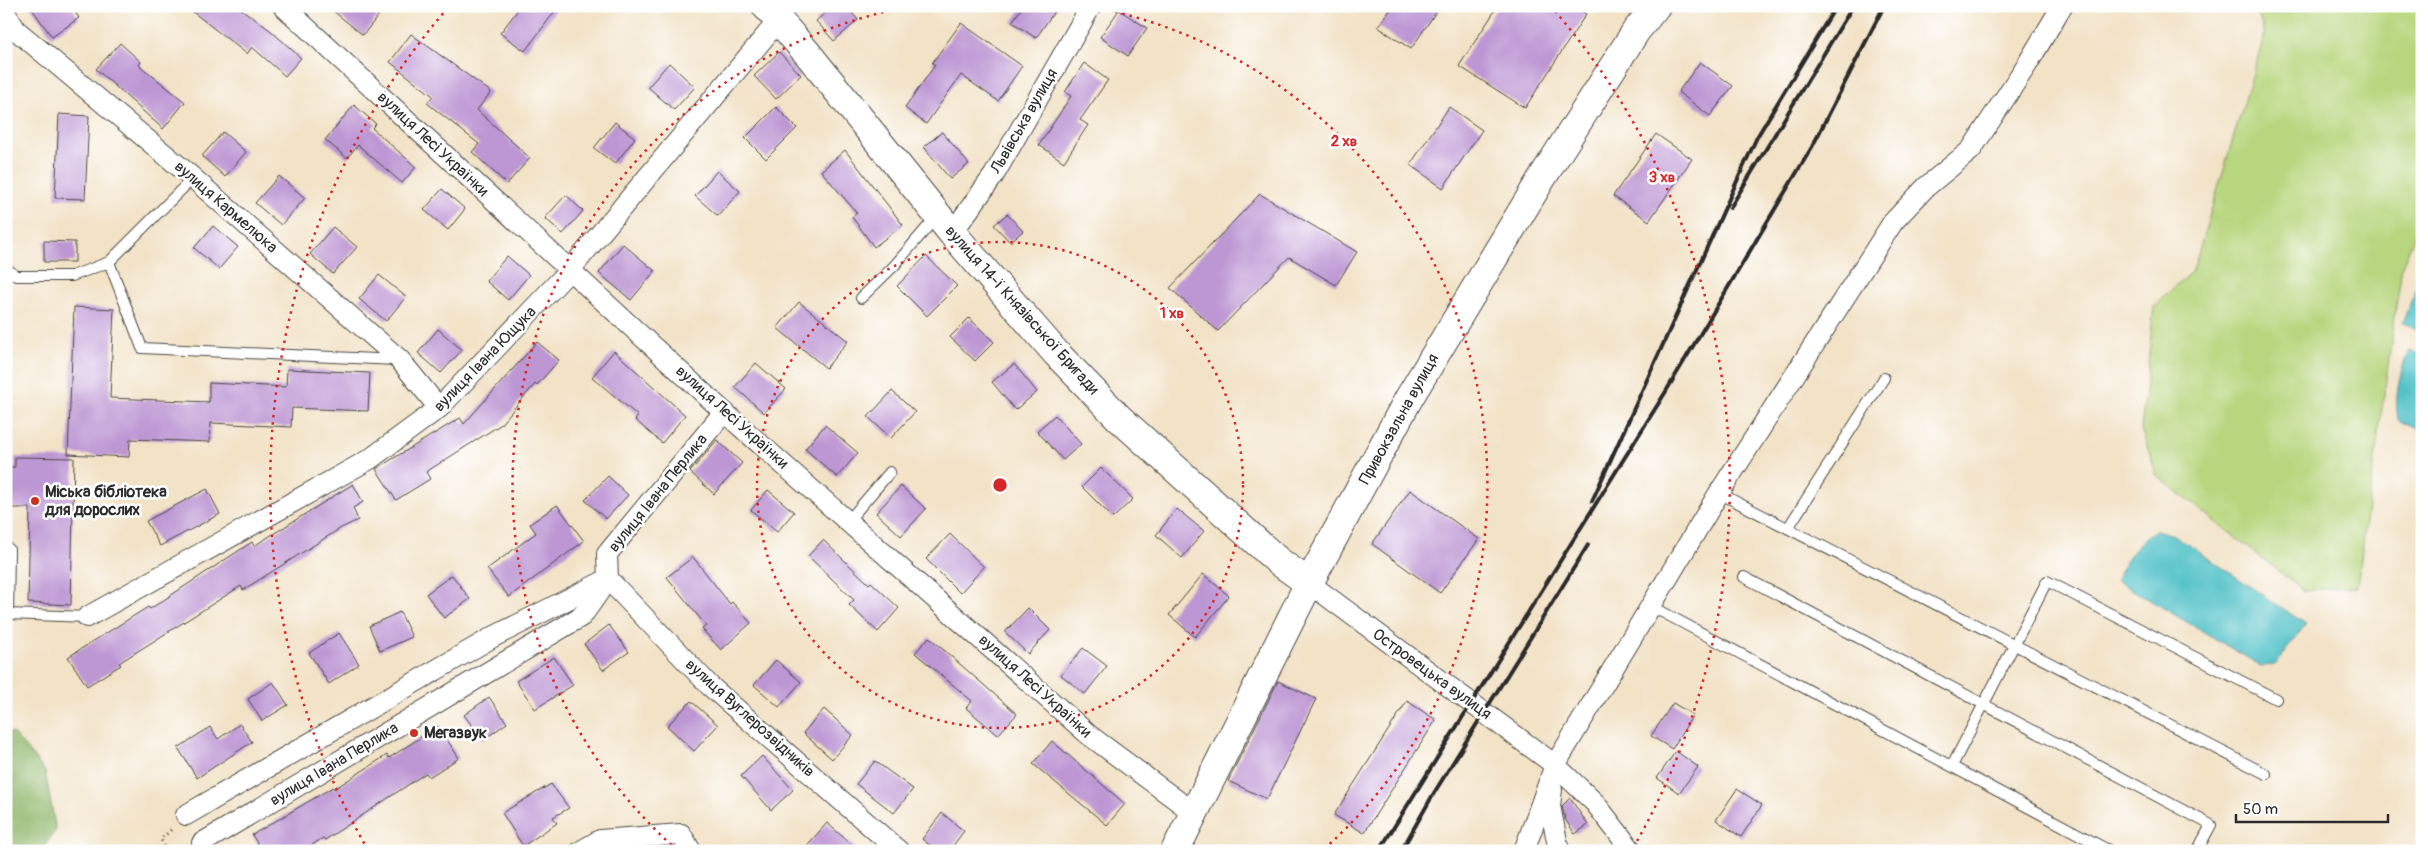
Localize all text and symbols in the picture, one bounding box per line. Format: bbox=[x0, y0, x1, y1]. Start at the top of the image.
street label: Львівська вулиця bbox=[985, 65, 1062, 178]
street label: вулиця Лесі Українки bbox=[373, 87, 493, 201]
text: 2 хв bbox=[1331, 132, 1357, 151]
street label: вулиця Кармелюка bbox=[170, 157, 282, 257]
text: 3 хв bbox=[1649, 168, 1675, 187]
street label: вулиця 14-ї Князівської Бригади bbox=[941, 221, 1103, 399]
street label: вулиця Івана Ющука bbox=[429, 302, 541, 416]
text: 1 хв bbox=[1160, 304, 1184, 323]
street label: Привокзальна вулиця bbox=[1355, 350, 1443, 488]
street label: вулиця Лесі Українки bbox=[671, 361, 793, 473]
street label: вулиця Івана Перлика bbox=[604, 430, 712, 556]
centre of rings bbox=[991, 476, 1009, 494]
place label: Міська бібліотека для дорослих bbox=[44, 482, 167, 520]
marker: Міська бібліотека для дорослих bbox=[29, 495, 41, 507]
street label: Островецька вулиця bbox=[1369, 624, 1495, 724]
street label: вулиця Лесі Українки bbox=[974, 630, 1096, 742]
street label: вулиця Вуглерозвідників bbox=[681, 655, 819, 781]
street label: вулиця Івана Перлика bbox=[266, 718, 402, 810]
place label: Мегазвук bbox=[424, 723, 487, 743]
marker: Мегазвук bbox=[408, 727, 420, 739]
scale bar bbox=[2236, 792, 2388, 824]
text: 50 m bbox=[2243, 800, 2278, 819]

